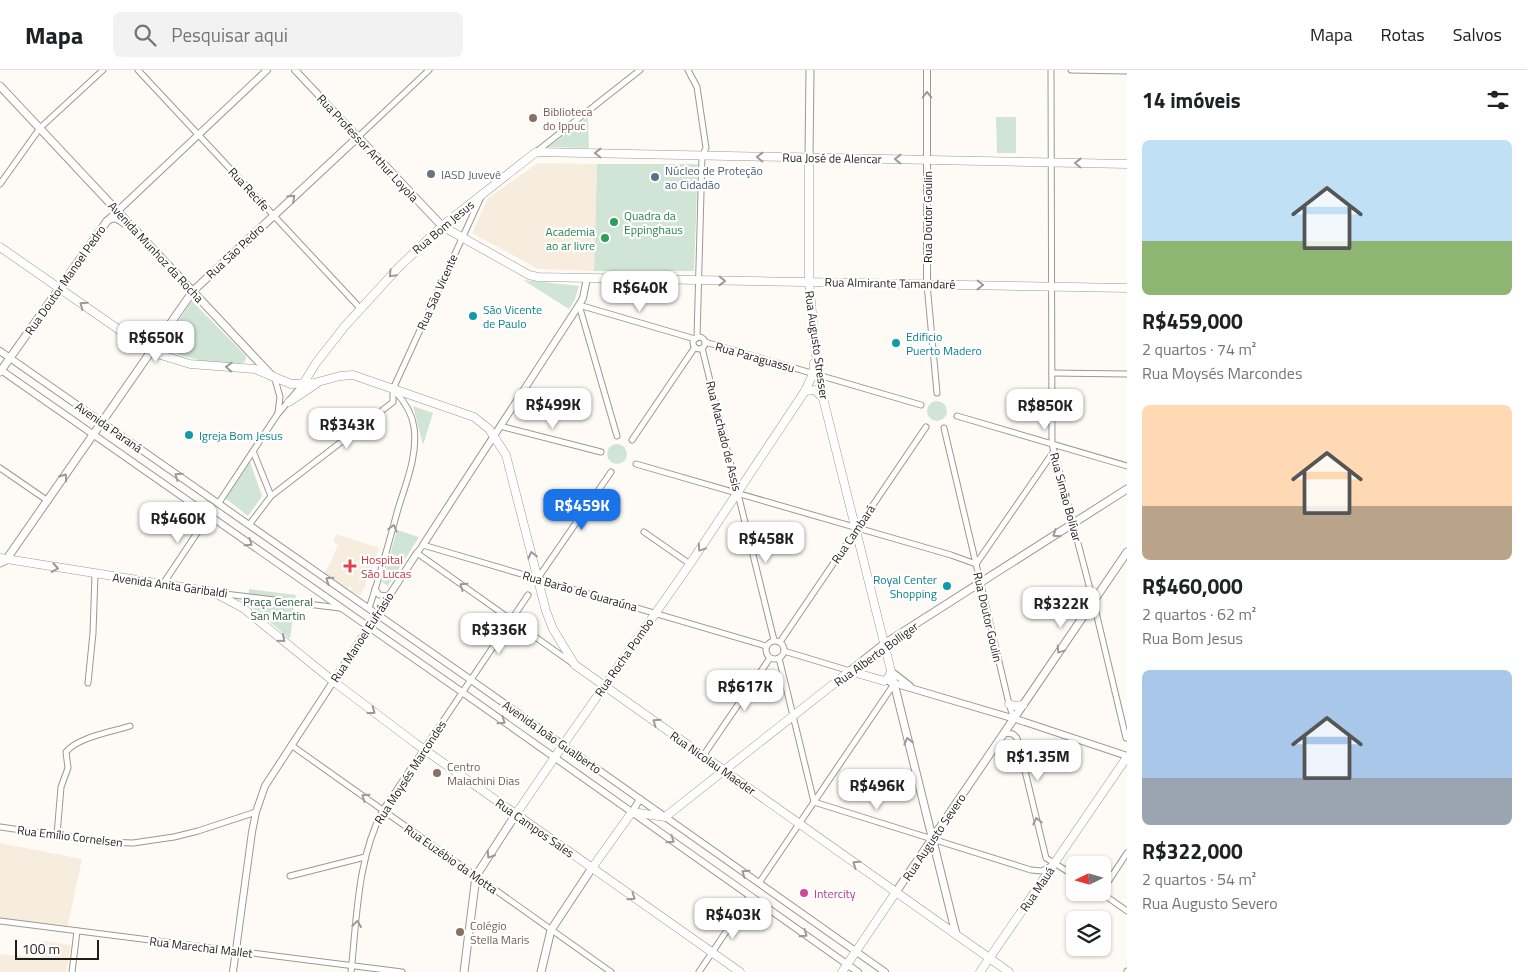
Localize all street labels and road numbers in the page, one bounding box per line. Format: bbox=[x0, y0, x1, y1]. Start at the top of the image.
street label: Rua Professor Arthur Loyola bbox=[313, 90, 423, 206]
street label: Rua José de Alencar bbox=[782, 148, 882, 168]
street label: Rua Recife bbox=[224, 163, 274, 215]
street label: Rua Doutor Goulin bbox=[918, 171, 937, 263]
street label: Rua Bom Jesus bbox=[408, 195, 478, 259]
street label: Avenida Munhoz da Rocha bbox=[104, 197, 208, 307]
street label: Rua São Pedro bbox=[202, 219, 268, 283]
street label: Rua Doutor Manoel Pedro bbox=[20, 221, 110, 339]
street label: Rua São Vicente bbox=[412, 251, 462, 333]
street label: Rua Almirante Tamandaré bbox=[825, 272, 955, 294]
street label: Rua Augusto Stresser bbox=[800, 290, 834, 400]
street label: Rua Paraguassu bbox=[713, 337, 797, 377]
street label: Rua Machado de Assis bbox=[701, 379, 747, 494]
street label: Avenida Paraná bbox=[71, 397, 147, 457]
street label: Rua Simão Bolívar bbox=[1045, 450, 1087, 544]
street label: Rua Cambará bbox=[826, 501, 880, 567]
street label: Rua Barão de Guaraúna bbox=[520, 566, 640, 616]
street label: Avenida Anita Garibaldi bbox=[111, 568, 229, 602]
street label: Rua Doutor Goulin bbox=[968, 570, 1008, 664]
street label: Rua Manoel Eufrásio bbox=[326, 588, 398, 686]
street label: Rua Rocha Pombo bbox=[590, 614, 658, 700]
street label: Rua Alberto Bolliger bbox=[830, 617, 922, 691]
street label: Avenida João Gualberto bbox=[499, 696, 605, 778]
street label: Rua Moysés Marcondes bbox=[369, 716, 451, 828]
street label: Rua Nicolau Maeder bbox=[666, 726, 760, 800]
street label: Rua Augusto Severo bbox=[898, 789, 970, 885]
street label: Rua Campos Sales bbox=[492, 794, 579, 863]
street label: Rua Emílio Cornelsen bbox=[16, 820, 124, 852]
street label: Rua Euzébio da Motta bbox=[400, 820, 502, 898]
street label: Rua Mauá bbox=[1015, 863, 1059, 915]
street label: Rua Marechal Mallet bbox=[148, 931, 254, 963]

